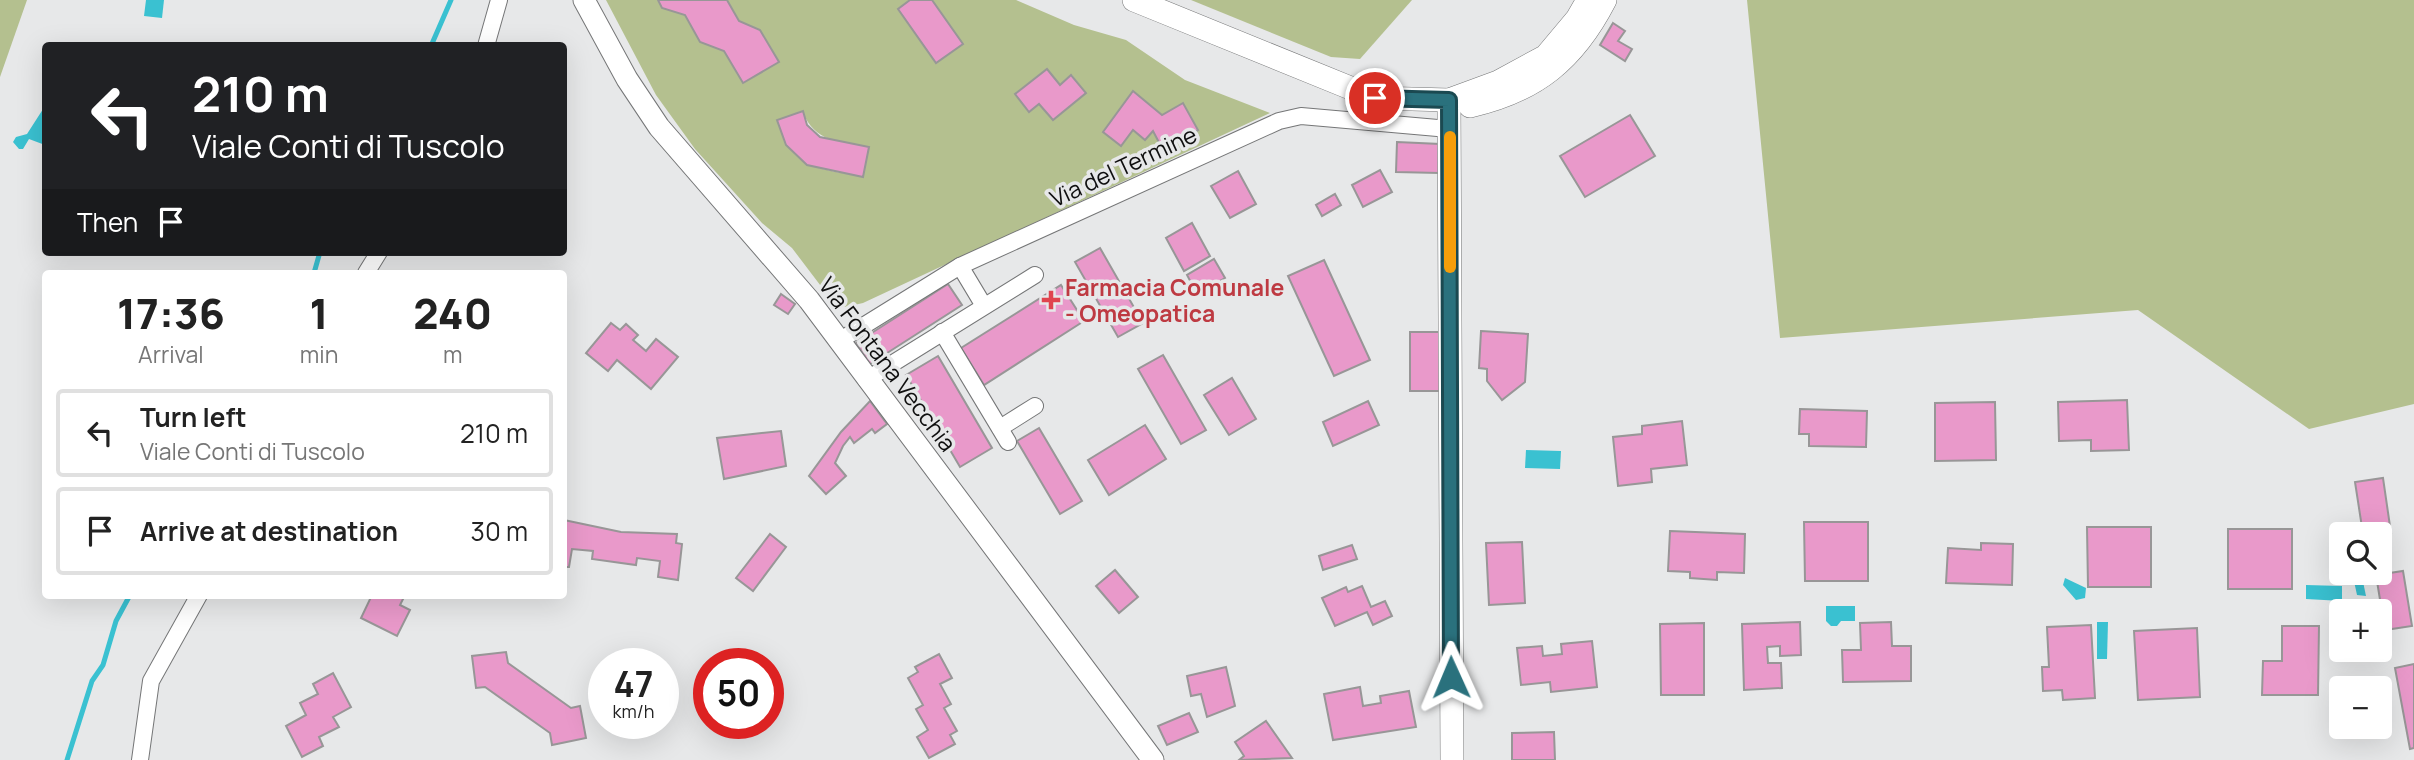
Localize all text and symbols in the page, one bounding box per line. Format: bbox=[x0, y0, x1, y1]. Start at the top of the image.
text: 210 m bbox=[192, 60, 329, 127]
pin bbox=[1345, 68, 1405, 128]
icon: left bbox=[77, 70, 168, 161]
icon: arrive bbox=[1356, 79, 1394, 117]
street label: Via del Termine bbox=[1044, 118, 1202, 214]
text: Viale Conti di Tuscolo bbox=[192, 124, 505, 168]
icon: arrive bbox=[152, 203, 190, 241]
text: Then bbox=[77, 204, 138, 240]
street label: Via Fontana Vecchia bbox=[812, 270, 964, 458]
place label: Farmacia Comunale - Omeopatica bbox=[1065, 271, 1284, 329]
text: 17:36 bbox=[117, 284, 225, 342]
text: 1 bbox=[310, 284, 329, 342]
text: 240 bbox=[413, 284, 492, 342]
marker: Farmacia Comunale - Omeopatica bbox=[1043, 292, 1059, 308]
text: Arrival bbox=[138, 338, 204, 370]
text: min bbox=[300, 338, 338, 370]
text: m bbox=[443, 338, 462, 370]
text: Turn left bbox=[140, 399, 247, 435]
icon: left bbox=[81, 414, 119, 452]
text: 210 m bbox=[460, 415, 528, 451]
text: Viale Conti di Tuscolo bbox=[140, 435, 365, 467]
icon: arrive bbox=[81, 512, 119, 550]
text: Arrive at destination bbox=[140, 513, 398, 549]
text: 30 m bbox=[471, 513, 528, 549]
map controls bbox=[2329, 522, 2392, 739]
button: search bbox=[2329, 522, 2392, 585]
button: + bbox=[2329, 599, 2392, 662]
position arrow bbox=[1414, 640, 1488, 714]
speed limit sign: 50 bbox=[693, 648, 784, 739]
text: 47 bbox=[614, 660, 653, 708]
button: − bbox=[2329, 676, 2392, 739]
text: km/h bbox=[613, 699, 654, 723]

